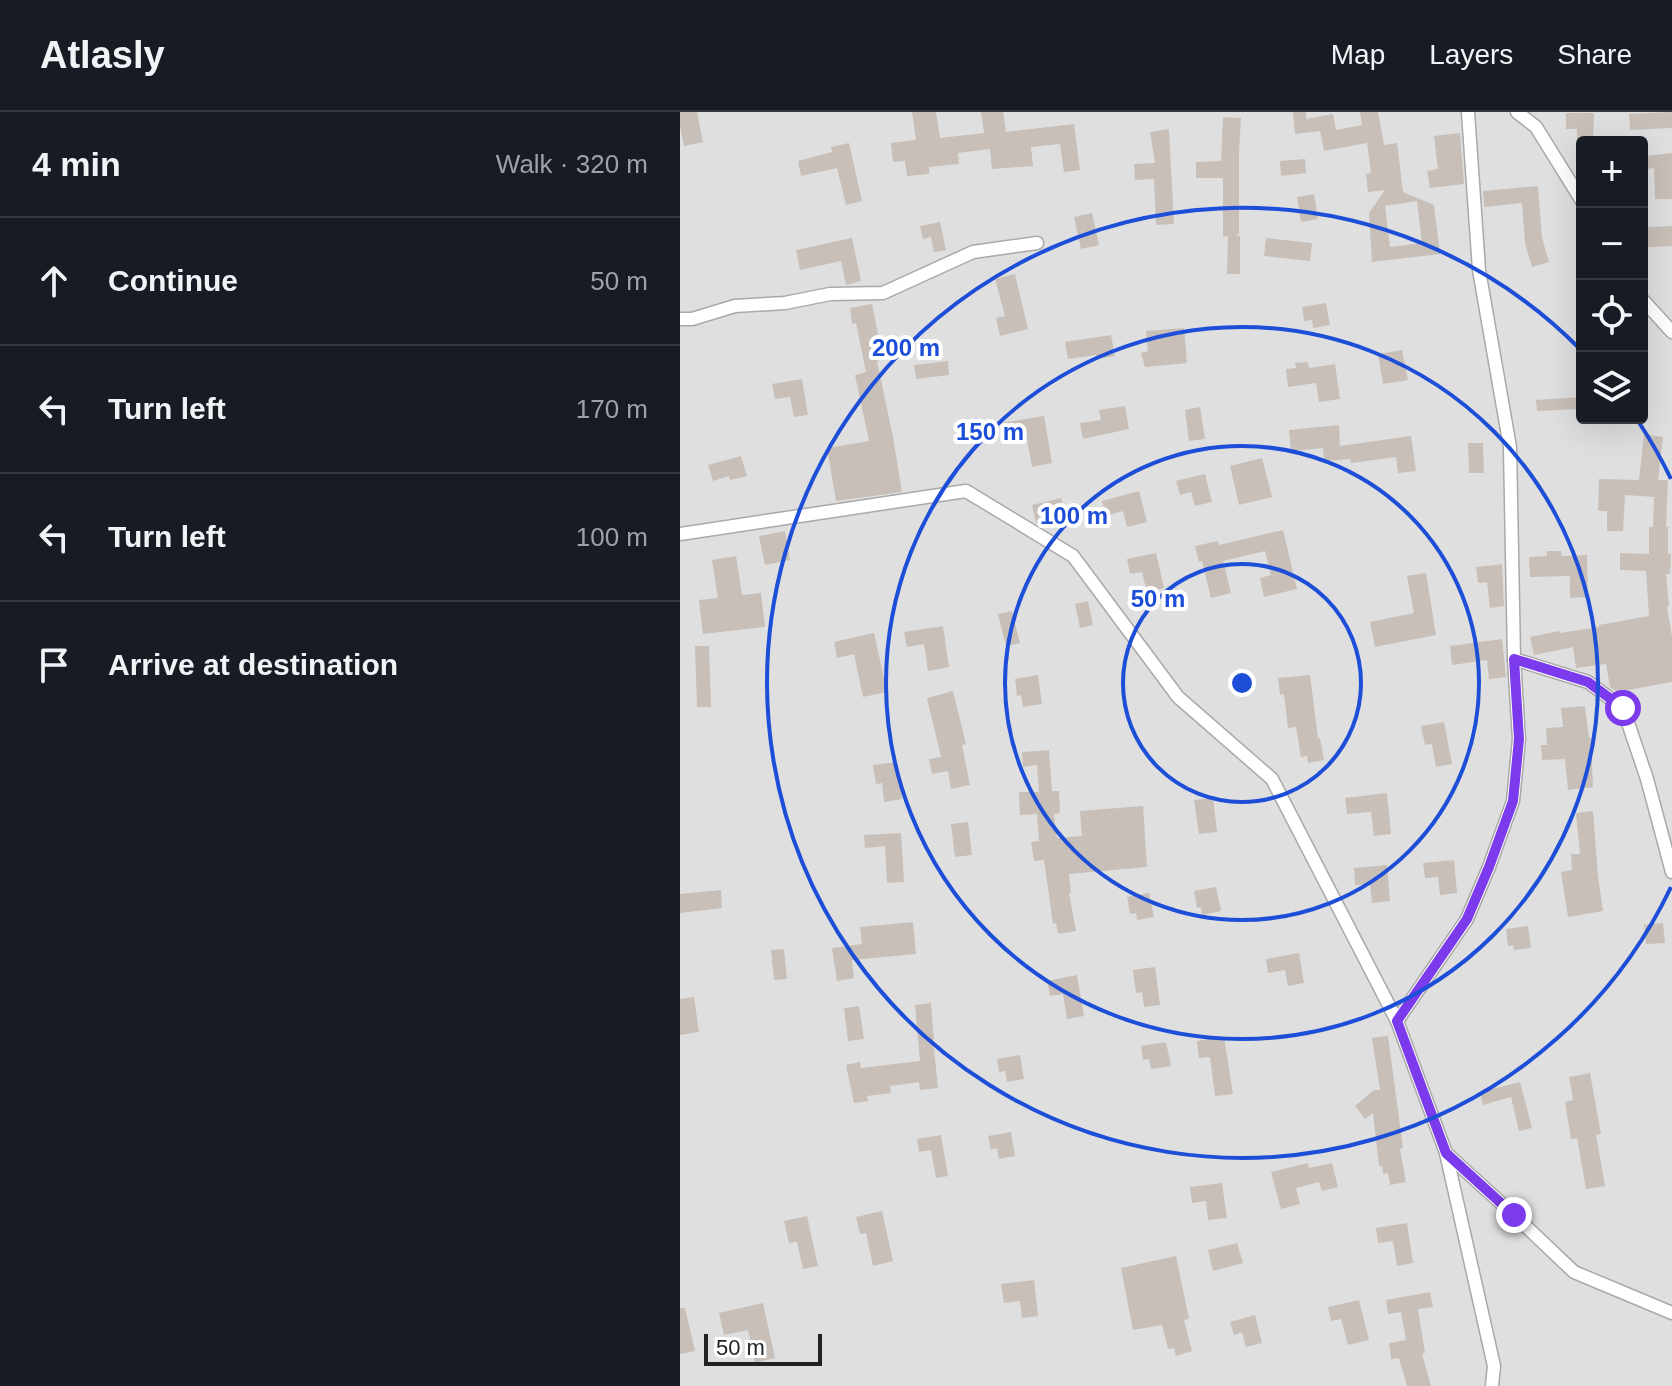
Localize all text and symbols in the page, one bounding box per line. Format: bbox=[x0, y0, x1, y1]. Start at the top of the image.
text: Atlasly bbox=[40, 34, 165, 76]
text: Map bbox=[1331, 39, 1385, 70]
text: Layers bbox=[1429, 39, 1513, 70]
text: Share bbox=[1557, 39, 1632, 70]
map controls bbox=[1576, 136, 1648, 424]
button: + bbox=[1576, 136, 1648, 208]
text: 4 min bbox=[32, 145, 121, 183]
text: Walk · 320 m bbox=[496, 149, 648, 179]
button: − bbox=[1576, 208, 1648, 280]
icon: ahead bbox=[32, 259, 76, 303]
text: Continue bbox=[108, 264, 238, 297]
text: 50 m bbox=[590, 266, 648, 296]
button: locate bbox=[1576, 280, 1648, 352]
text: 200 m bbox=[872, 334, 940, 361]
button: layers bbox=[1576, 352, 1648, 424]
icon: left bbox=[32, 387, 76, 431]
text: Turn left bbox=[108, 392, 226, 425]
text: 170 m bbox=[576, 394, 648, 424]
text: 150 m bbox=[956, 418, 1024, 445]
text: 100 m bbox=[1040, 502, 1108, 529]
icon: left bbox=[32, 515, 76, 559]
text: Turn left bbox=[108, 520, 226, 553]
text: 100 m bbox=[576, 522, 648, 552]
text: 50 m bbox=[1131, 585, 1185, 612]
icon: arrive bbox=[32, 643, 76, 687]
text: Arrive at destination bbox=[108, 648, 398, 681]
centre of rings bbox=[1228, 669, 1256, 697]
route start bbox=[1605, 690, 1641, 726]
route end bbox=[1496, 1197, 1532, 1233]
scale bar bbox=[704, 1330, 822, 1366]
text: 50 m bbox=[716, 1335, 765, 1360]

